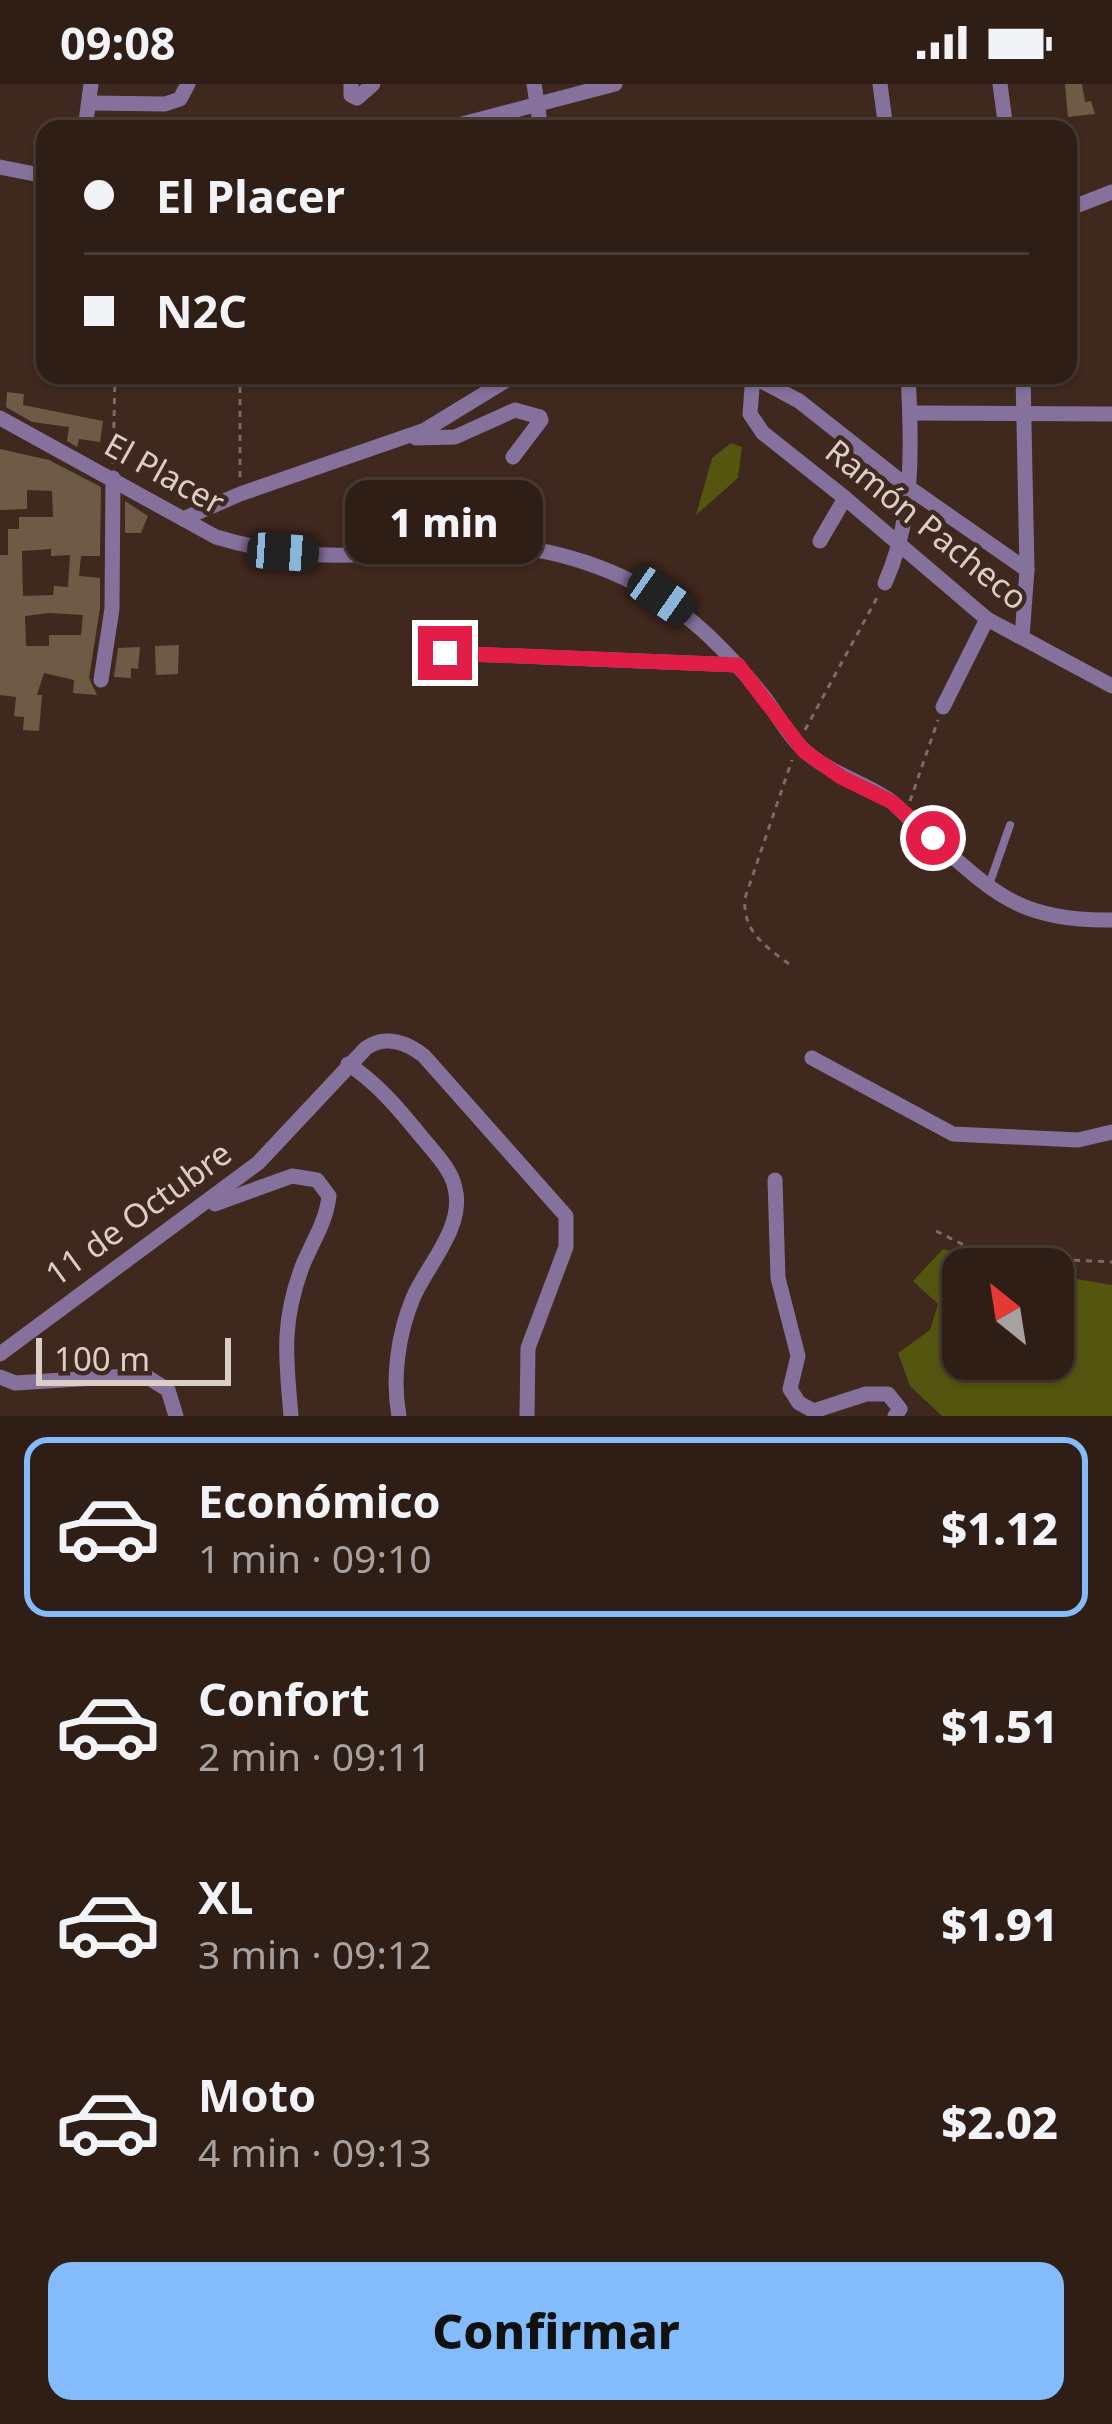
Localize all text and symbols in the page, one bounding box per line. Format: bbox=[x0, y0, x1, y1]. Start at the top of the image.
text: 09:08 bbox=[60, 12, 176, 73]
text: El Placer bbox=[156, 165, 345, 226]
text: N2C bbox=[156, 280, 247, 341]
street label: El Placer bbox=[97, 422, 233, 524]
street label: Ramón Pacheco bbox=[816, 428, 1038, 620]
callout: 1 min bbox=[346, 479, 544, 563]
text: 1 min bbox=[390, 495, 498, 548]
car bbox=[246, 532, 320, 572]
car bbox=[621, 561, 701, 631]
route end bbox=[418, 626, 472, 680]
route start bbox=[906, 811, 960, 865]
street label: 11 de Octubre bbox=[36, 1130, 240, 1296]
north arrow bbox=[942, 1248, 1074, 1380]
map controls bbox=[942, 1248, 1074, 1380]
scale bar bbox=[36, 1332, 231, 1385]
text: 100 m bbox=[54, 1336, 150, 1381]
text: Económico bbox=[198, 1470, 441, 1531]
icon: car bbox=[54, 1473, 162, 1581]
text: $1.12 bbox=[941, 1497, 1058, 1558]
text: 1 min · 09:10 bbox=[198, 1531, 432, 1584]
text: Confort bbox=[198, 1668, 369, 1729]
icon: car bbox=[54, 1671, 162, 1779]
text: $1.51 bbox=[941, 1695, 1058, 1756]
text: 2 min · 09:11 bbox=[198, 1729, 432, 1782]
text: XL bbox=[198, 1866, 253, 1927]
icon: car bbox=[54, 1869, 162, 1977]
text: $1.91 bbox=[941, 1893, 1058, 1954]
text: 3 min · 09:12 bbox=[198, 1927, 432, 1980]
text: Moto bbox=[198, 2064, 316, 2125]
icon: car bbox=[54, 2067, 162, 2175]
text: $2.02 bbox=[941, 2091, 1058, 2152]
text: 4 min · 09:13 bbox=[198, 2125, 432, 2178]
button: Confirmar bbox=[48, 2262, 1064, 2400]

